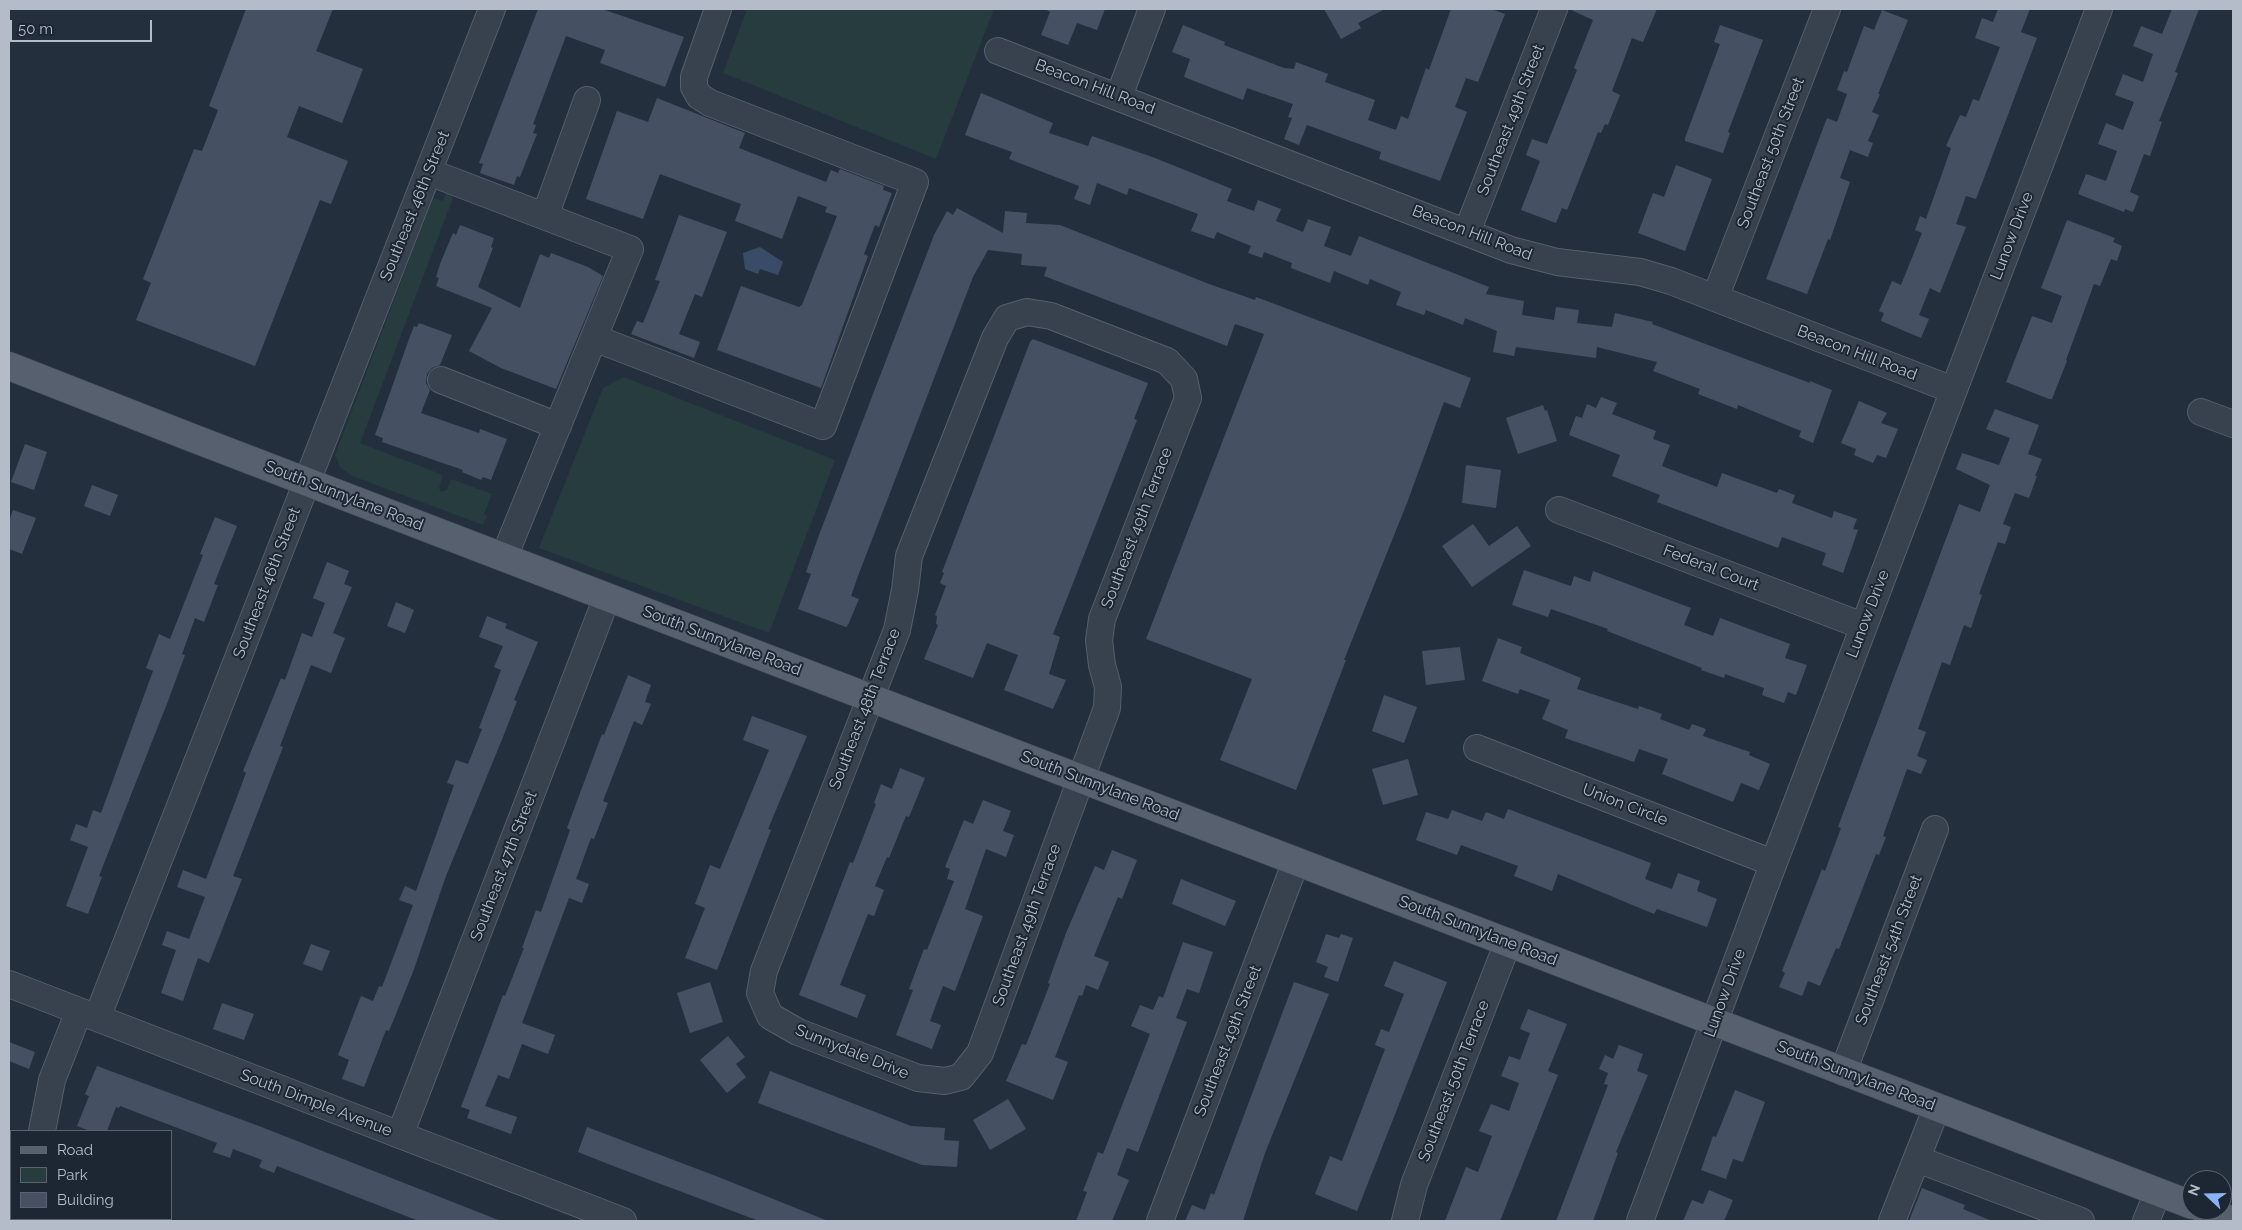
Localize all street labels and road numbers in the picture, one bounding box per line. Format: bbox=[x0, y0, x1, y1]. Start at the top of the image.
street label: Southeast 49th Street bbox=[1473, 42, 1549, 198]
street label: Beacon Hill Road bbox=[1032, 55, 1158, 119]
street label: Southeast 50th Street bbox=[1733, 75, 1809, 231]
street label: Southeast 46th Street bbox=[376, 128, 454, 284]
street label: Lunow Drive bbox=[1986, 189, 2038, 283]
street label: Beacon Hill Road bbox=[1409, 201, 1535, 265]
street label: Beacon Hill Road bbox=[1794, 321, 1920, 385]
street label: Southeast 49th Terrace bbox=[1097, 445, 1177, 611]
street label: South Sunnylane Road bbox=[262, 457, 426, 535]
street label: Southeast 46th Street bbox=[229, 505, 305, 661]
street label: Federal Court bbox=[1660, 541, 1762, 595]
street label: Lunow Drive bbox=[1842, 567, 1894, 661]
street label: South Sunnylane Road bbox=[640, 602, 804, 680]
street label: Southeast 48th Terrace bbox=[825, 626, 905, 792]
street label: South Sunnylane Road bbox=[1018, 747, 1182, 825]
street label: Union Circle bbox=[1580, 780, 1670, 830]
street label: Southeast 47th Street bbox=[467, 788, 541, 944]
street label: Southeast 49th Terrace bbox=[989, 841, 1065, 1009]
street label: Southeast 54th Street bbox=[1851, 872, 1927, 1028]
street label: South Sunnylane Road bbox=[1396, 892, 1560, 970]
street label: Lunow Drive bbox=[1700, 946, 1750, 1040]
street label: Southeast 49th Street bbox=[1190, 963, 1266, 1119]
street label: Southeast 50th Terrace bbox=[1414, 998, 1494, 1164]
street label: Sunnydale Drive bbox=[792, 1020, 912, 1084]
street label: South Sunnylane Road bbox=[1774, 1037, 1938, 1115]
street label: South Dimple Avenue bbox=[237, 1065, 395, 1141]

